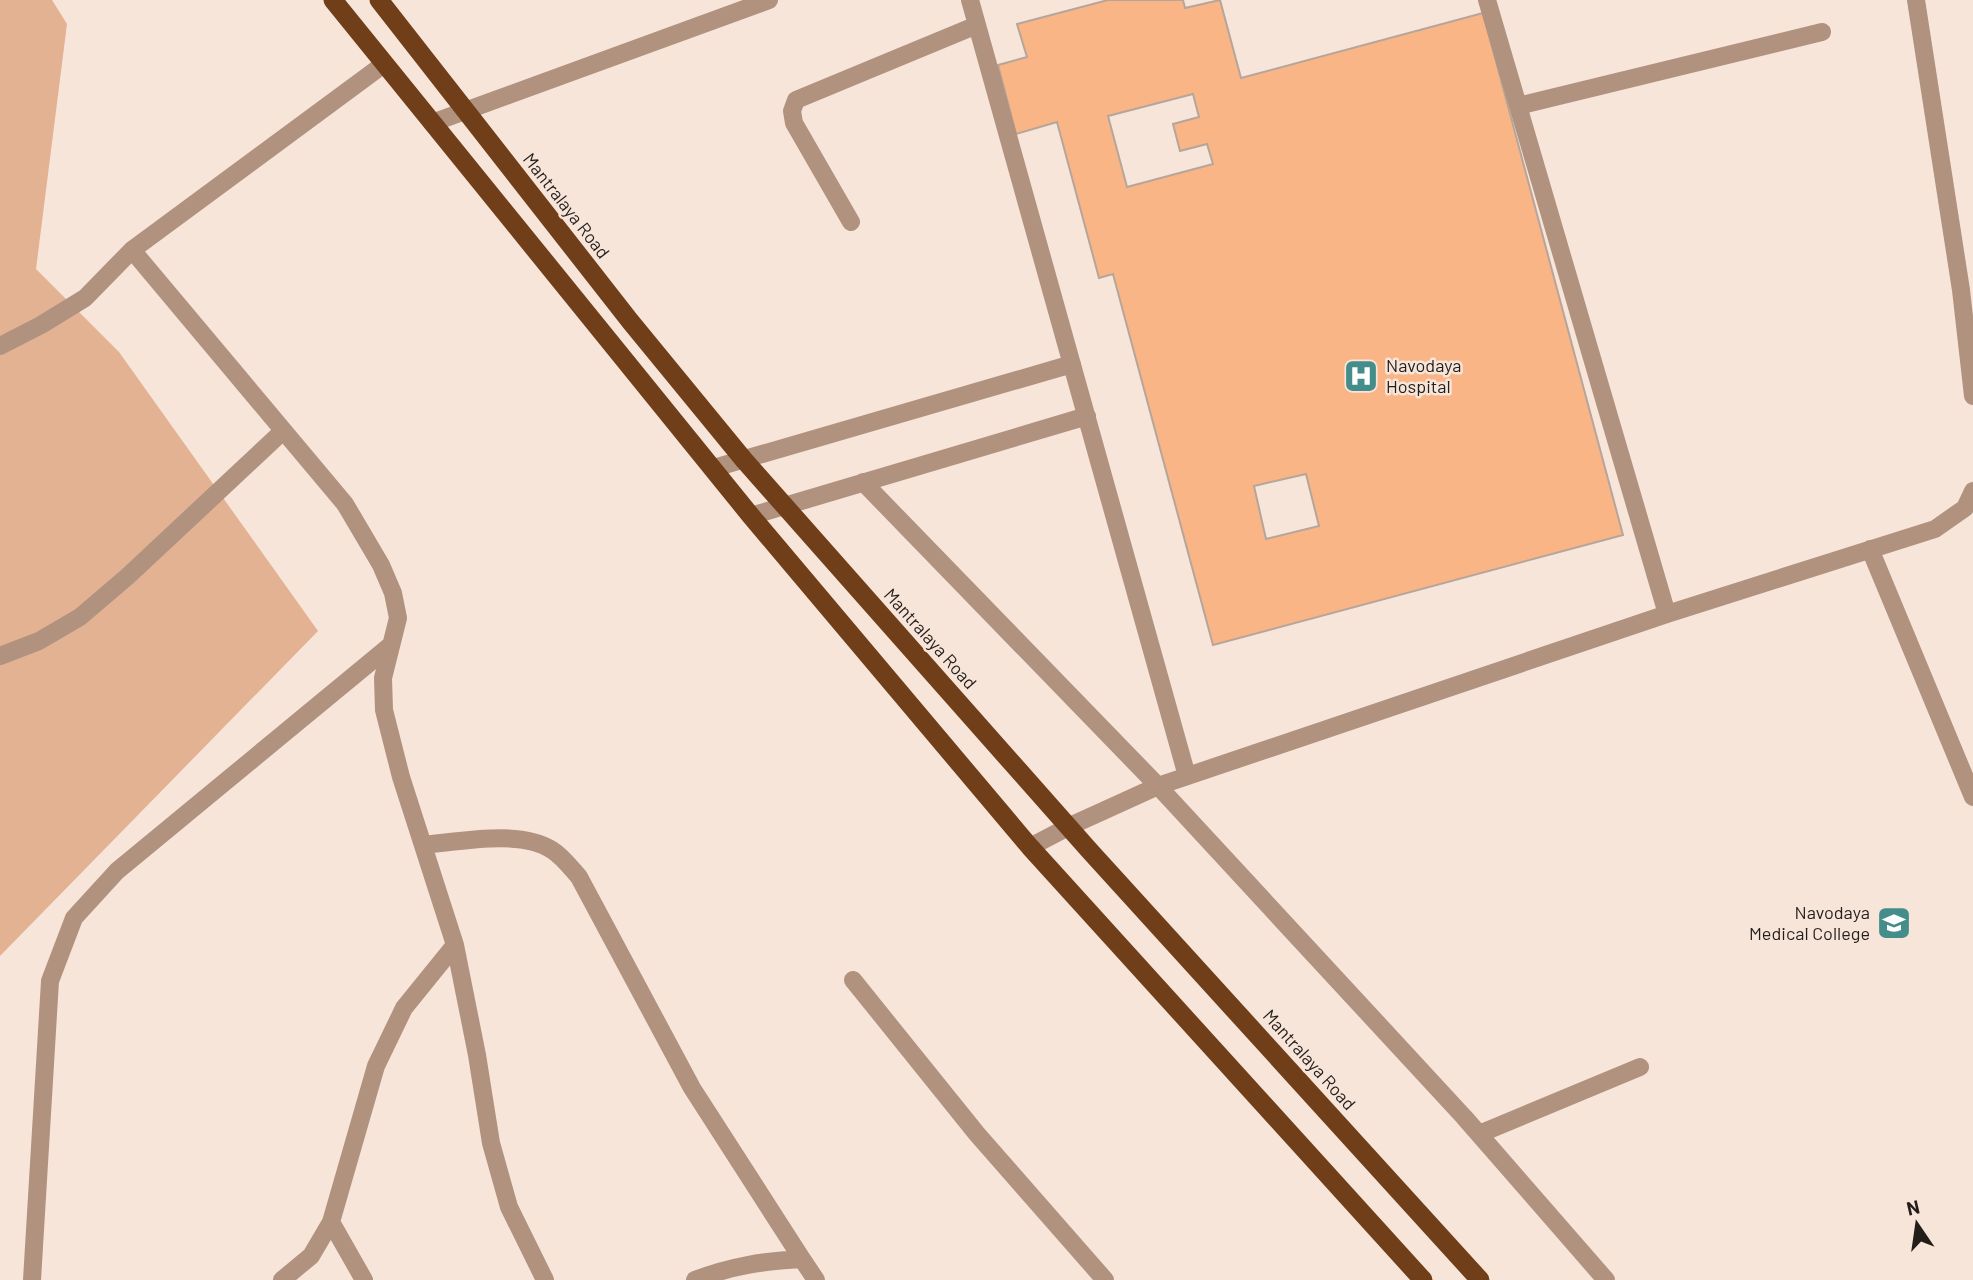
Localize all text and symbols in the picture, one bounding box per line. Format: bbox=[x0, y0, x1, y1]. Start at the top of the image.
street label: Mantralaya Road bbox=[519, 148, 615, 263]
place label: Navodaya Hospital bbox=[1386, 354, 1462, 397]
hospital icon: Navodaya Hospital bbox=[1342, 357, 1380, 395]
street label: Mantralaya Road bbox=[880, 583, 982, 693]
place label: Navodaya Medical College bbox=[1749, 901, 1870, 944]
school or university icon: Navodaya Medical College bbox=[1875, 904, 1913, 942]
street label: Mantralaya Road bbox=[1259, 1004, 1361, 1114]
north arrow bbox=[1882, 1189, 1952, 1259]
text: N bbox=[1904, 1194, 1922, 1220]

